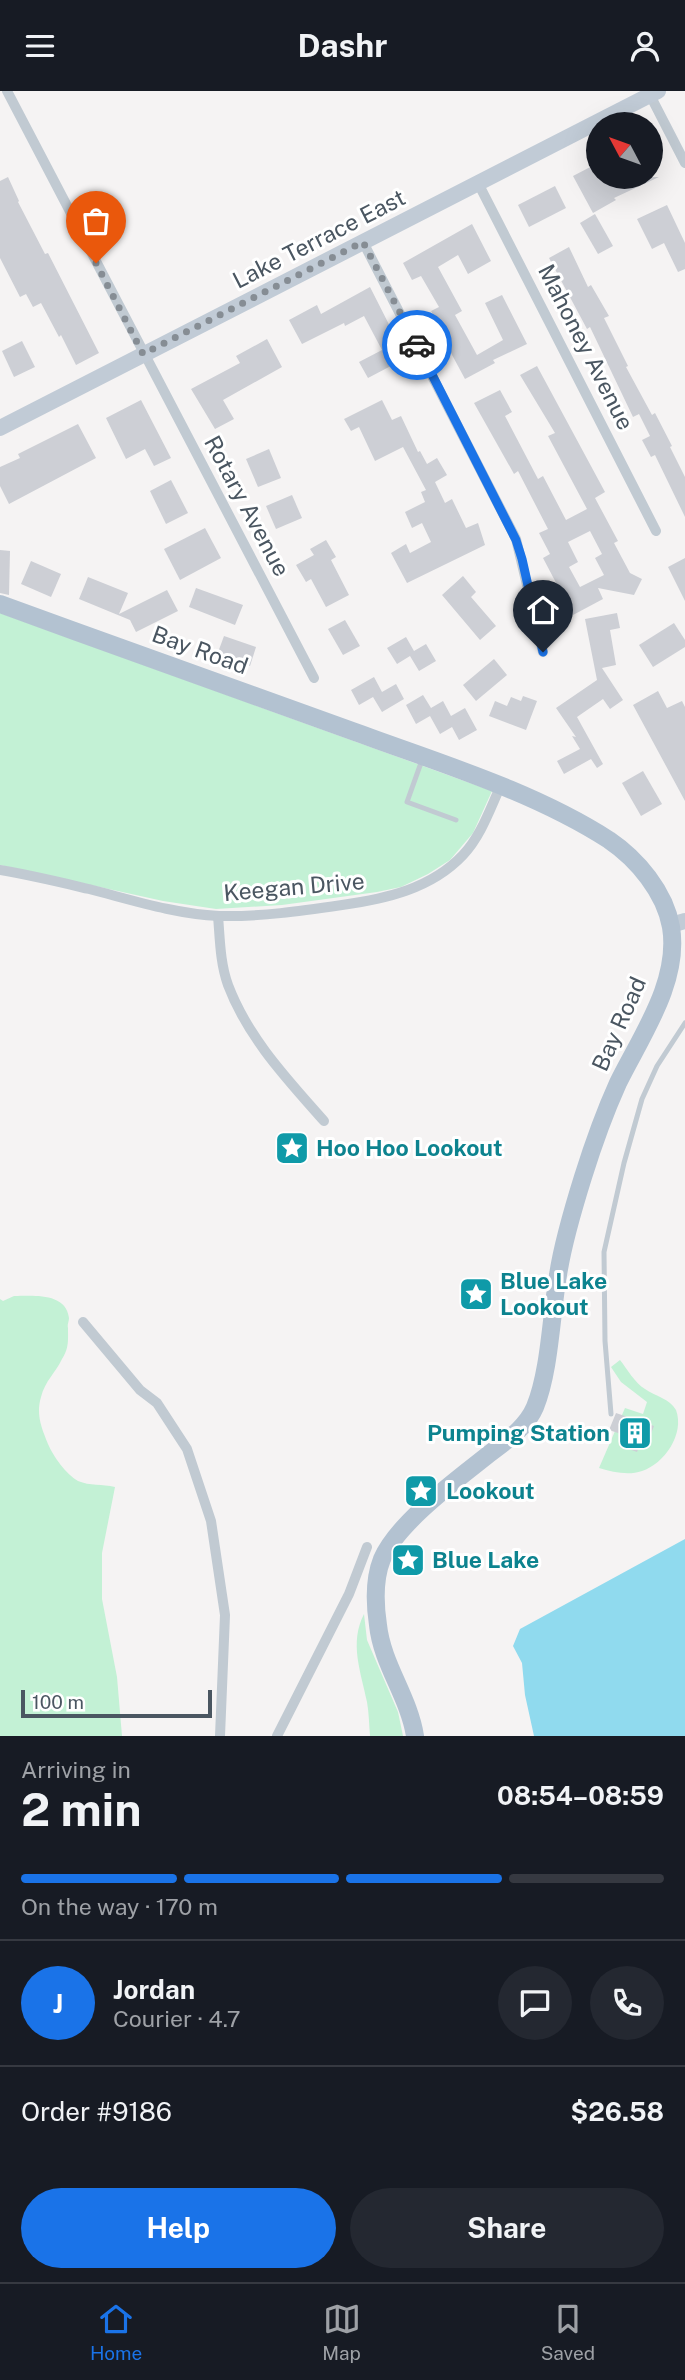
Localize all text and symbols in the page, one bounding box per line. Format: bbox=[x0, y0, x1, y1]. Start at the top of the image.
icon: menu bbox=[21, 27, 59, 65]
text: Dashr bbox=[297, 27, 388, 64]
icon: person bbox=[626, 27, 664, 65]
north arrow bbox=[586, 112, 663, 189]
map controls bbox=[586, 112, 663, 189]
street label: Lake Terrace East bbox=[228, 183, 409, 294]
pin bbox=[66, 191, 126, 263]
icon: bag bbox=[77, 202, 115, 240]
street label: Mahoney Avenue bbox=[533, 259, 640, 434]
courier bbox=[382, 310, 452, 380]
icon: car bbox=[398, 326, 436, 364]
street label: Rotary Avenue bbox=[199, 431, 296, 581]
pin bbox=[513, 580, 573, 652]
icon: home bbox=[524, 591, 562, 629]
street label: Bay Road bbox=[149, 620, 252, 679]
street label: Keegan Drive bbox=[222, 867, 366, 906]
street label: Bay Road bbox=[586, 973, 651, 1075]
place icon: Hoo Hoo Lookout bbox=[273, 1129, 311, 1167]
place label: Hoo Hoo Lookout bbox=[316, 1134, 503, 1161]
place label: Blue Lake Lookout bbox=[500, 1267, 607, 1320]
place icon: Blue Lake Lookout bbox=[457, 1275, 495, 1313]
building icon: Pumping Station bbox=[616, 1414, 654, 1452]
place label: Pumping Station bbox=[427, 1419, 610, 1446]
place icon: Lookout bbox=[402, 1472, 440, 1510]
place label: Lookout bbox=[446, 1477, 535, 1504]
place icon: Blue Lake bbox=[389, 1541, 427, 1579]
place label: Blue Lake bbox=[432, 1546, 539, 1573]
scale bar bbox=[21, 1687, 212, 1719]
text: 100 m bbox=[32, 1691, 84, 1713]
text: Arriving in bbox=[21, 1756, 131, 1783]
text: 08:54–08:59 bbox=[497, 1780, 664, 1811]
text: 2 min bbox=[21, 1782, 141, 1836]
text: On the way · 170 m bbox=[21, 1893, 218, 1920]
button: chat bbox=[498, 1966, 572, 2040]
button: phone bbox=[590, 1966, 664, 2040]
text: Jordan bbox=[113, 1974, 195, 2005]
text: J bbox=[53, 1988, 63, 2019]
text: Courier · 4.7 bbox=[113, 2005, 241, 2032]
text: Order #9186 bbox=[21, 2096, 172, 2127]
text: $26.58 bbox=[571, 2096, 664, 2127]
button: Help bbox=[21, 2188, 336, 2268]
button: Share bbox=[350, 2188, 664, 2268]
tab: Home bbox=[90, 2300, 142, 2364]
tab: Map bbox=[322, 2300, 361, 2364]
tab: Saved bbox=[541, 2300, 595, 2364]

